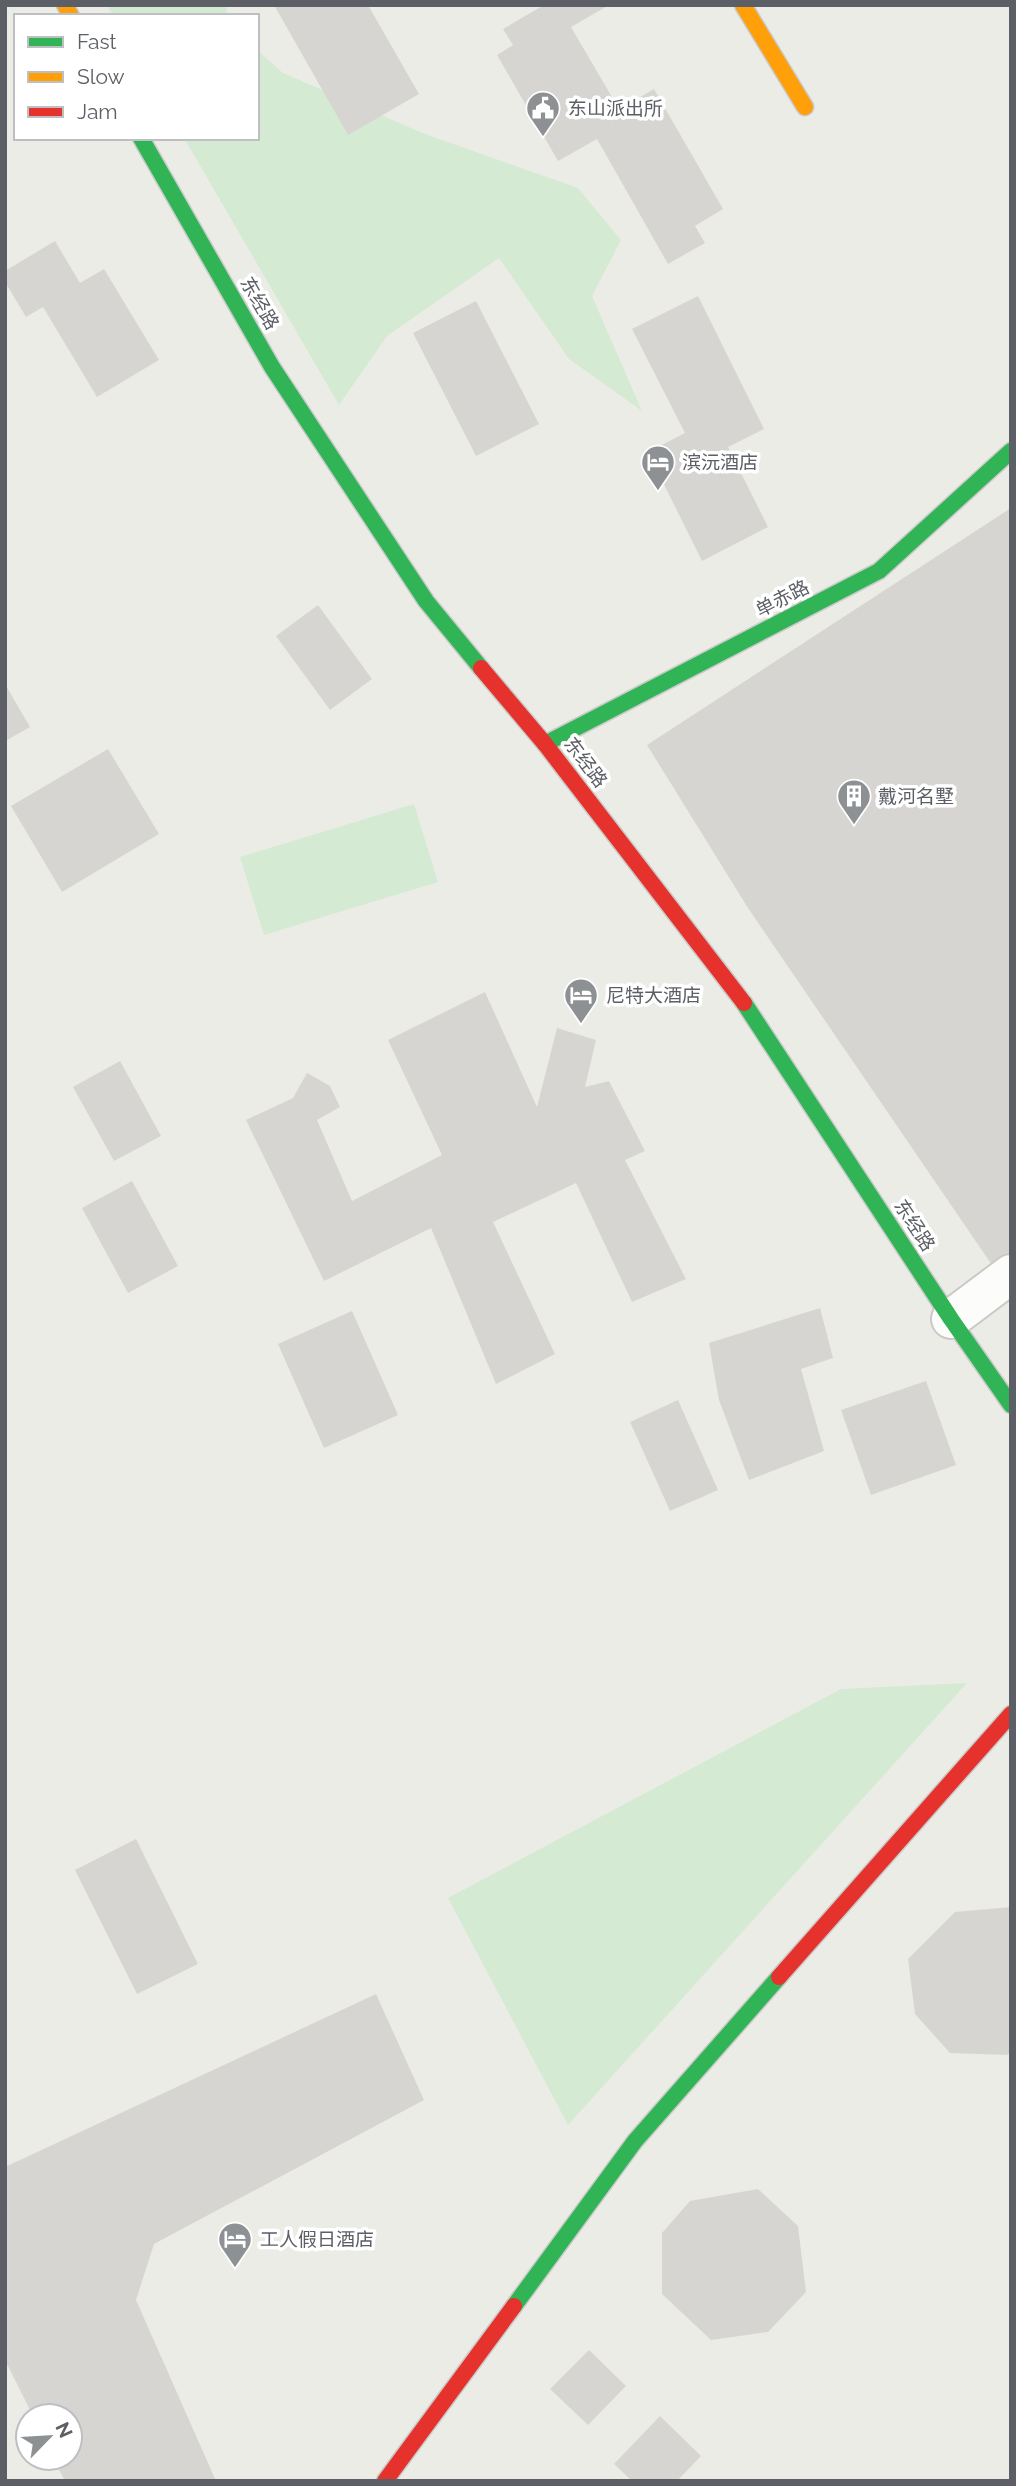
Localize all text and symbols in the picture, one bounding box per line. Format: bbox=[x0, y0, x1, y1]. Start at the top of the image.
legend bbox=[14, 14, 259, 140]
text: Fast bbox=[77, 29, 117, 54]
text: Slow bbox=[77, 64, 125, 89]
public building icon: 东山派出所 bbox=[524, 89, 562, 138]
place label: 东山派出所 bbox=[568, 97, 663, 119]
text: Jam bbox=[77, 99, 118, 124]
street label: 东经路 bbox=[236, 273, 284, 333]
hotel icon: 滨沅酒店 bbox=[639, 443, 677, 492]
place label: 滨沅酒店 bbox=[682, 451, 758, 473]
street label: 单赤路 bbox=[752, 575, 812, 621]
street label: 东经路 bbox=[560, 733, 612, 791]
building icon: 戴河名墅 bbox=[835, 777, 873, 826]
place label: 戴河名墅 bbox=[878, 785, 954, 807]
hotel icon: 尼特大酒店 bbox=[562, 976, 600, 1025]
place label: 尼特大酒店 bbox=[606, 984, 701, 1006]
street label: 东经路 bbox=[890, 1195, 940, 1255]
hotel icon: 工人假日酒店 bbox=[216, 2220, 254, 2269]
place label: 工人假日酒店 bbox=[260, 2228, 374, 2250]
north arrow bbox=[14, 2402, 84, 2472]
text: N bbox=[51, 2419, 77, 2441]

